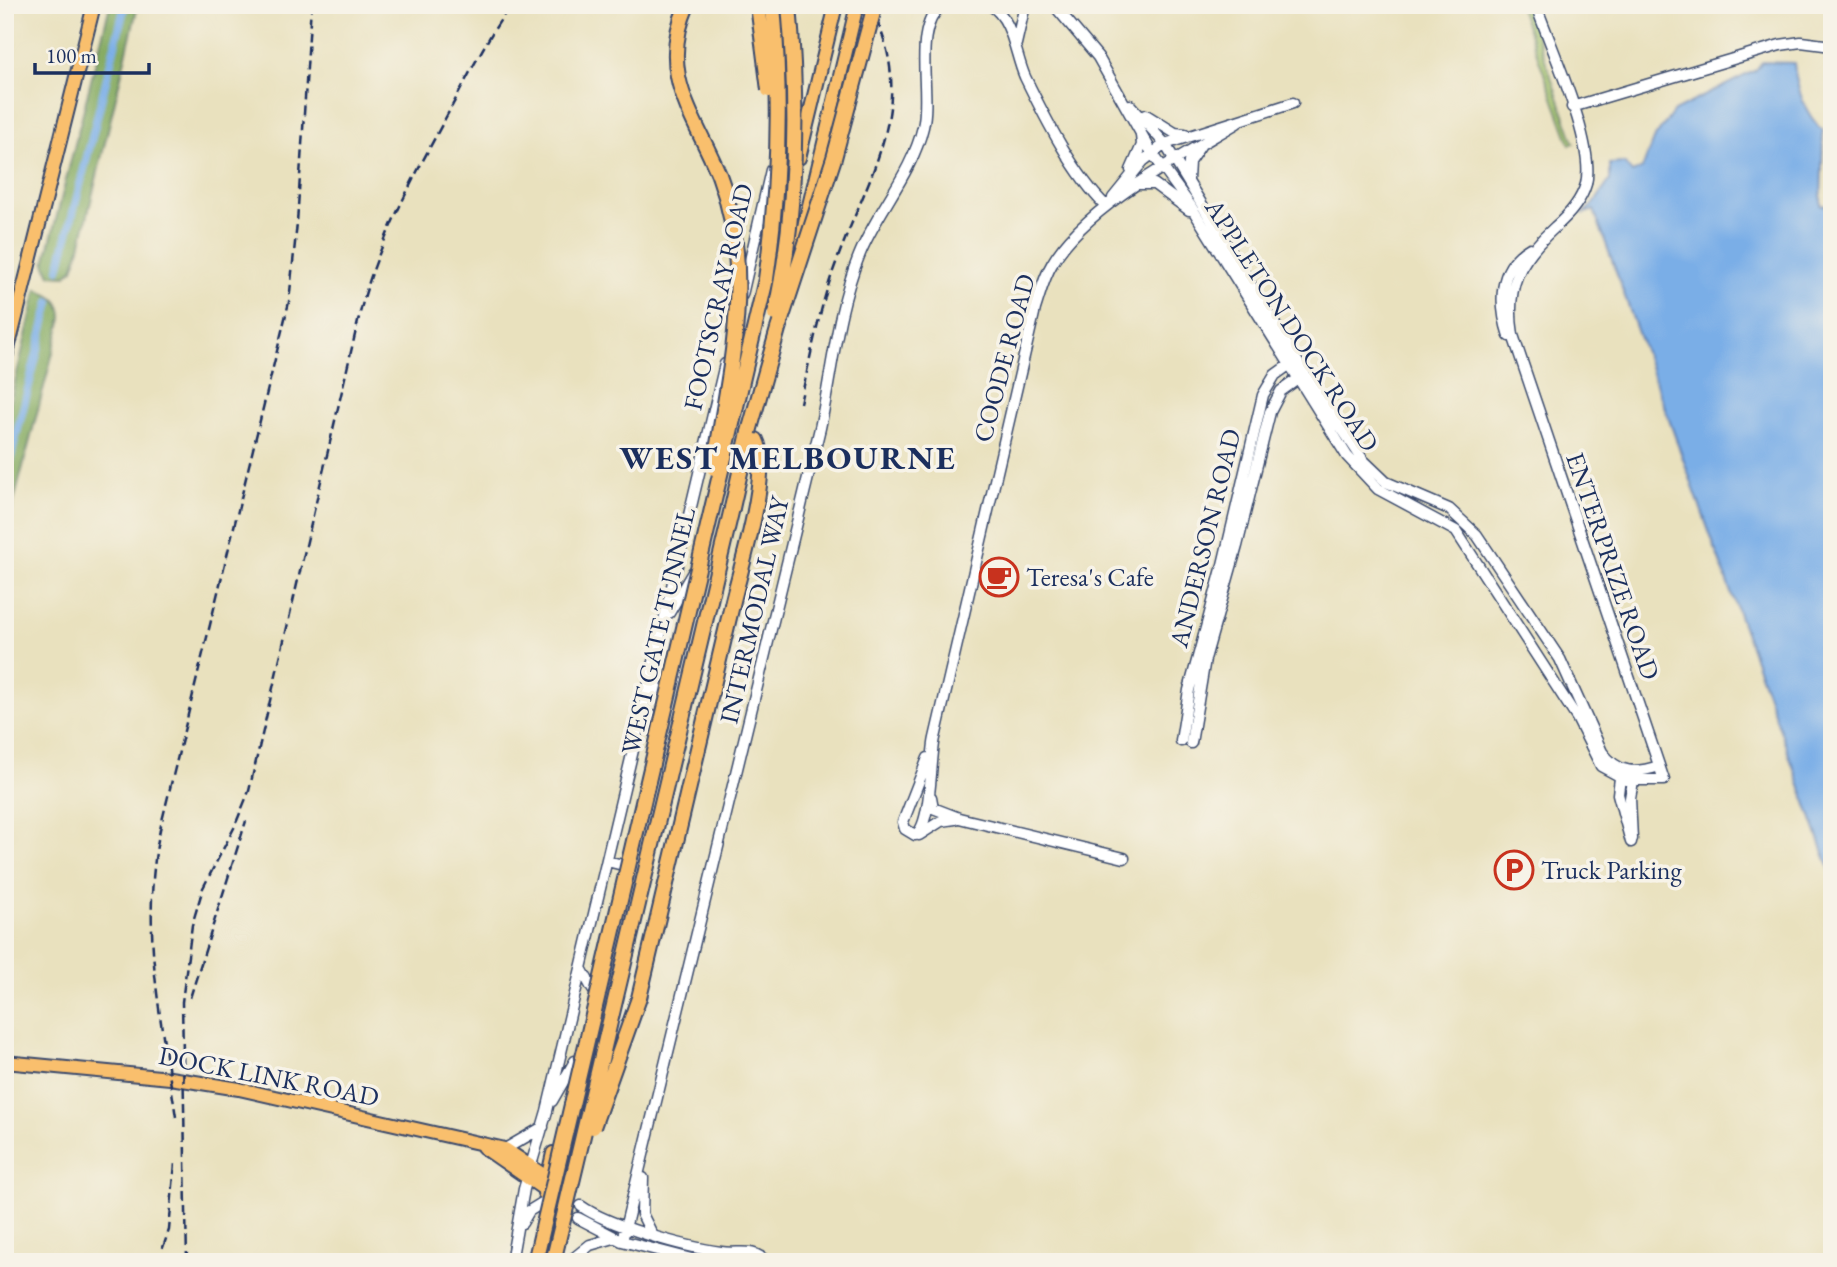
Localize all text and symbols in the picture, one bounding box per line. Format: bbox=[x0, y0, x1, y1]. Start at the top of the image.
scale bar bbox=[35, 32, 149, 76]
text: 100 m bbox=[46, 42, 97, 69]
street label: FOOTSCRAY ROAD bbox=[675, 180, 761, 414]
street label: APPLETON DOCK ROAD bbox=[1197, 191, 1387, 458]
street label: COODE ROAD bbox=[965, 270, 1043, 446]
street label: ANDERSON ROAD bbox=[1161, 425, 1249, 652]
district label: WEST MELBOURNE bbox=[619, 436, 957, 479]
street label: ENTERPRIZE ROAD bbox=[1558, 448, 1668, 684]
street label: INTERMODAL WAY bbox=[711, 491, 797, 727]
street label: WEST GATE TUNNEL bbox=[613, 504, 703, 758]
cafe icon: Teresa's Cafe bbox=[978, 556, 1020, 598]
place label: Teresa's Cafe bbox=[1026, 560, 1154, 594]
parking icon: Truck Parking bbox=[1493, 849, 1535, 891]
place label: Truck Parking bbox=[1541, 853, 1683, 887]
street label: DOCK LINK ROAD bbox=[156, 1038, 382, 1114]

